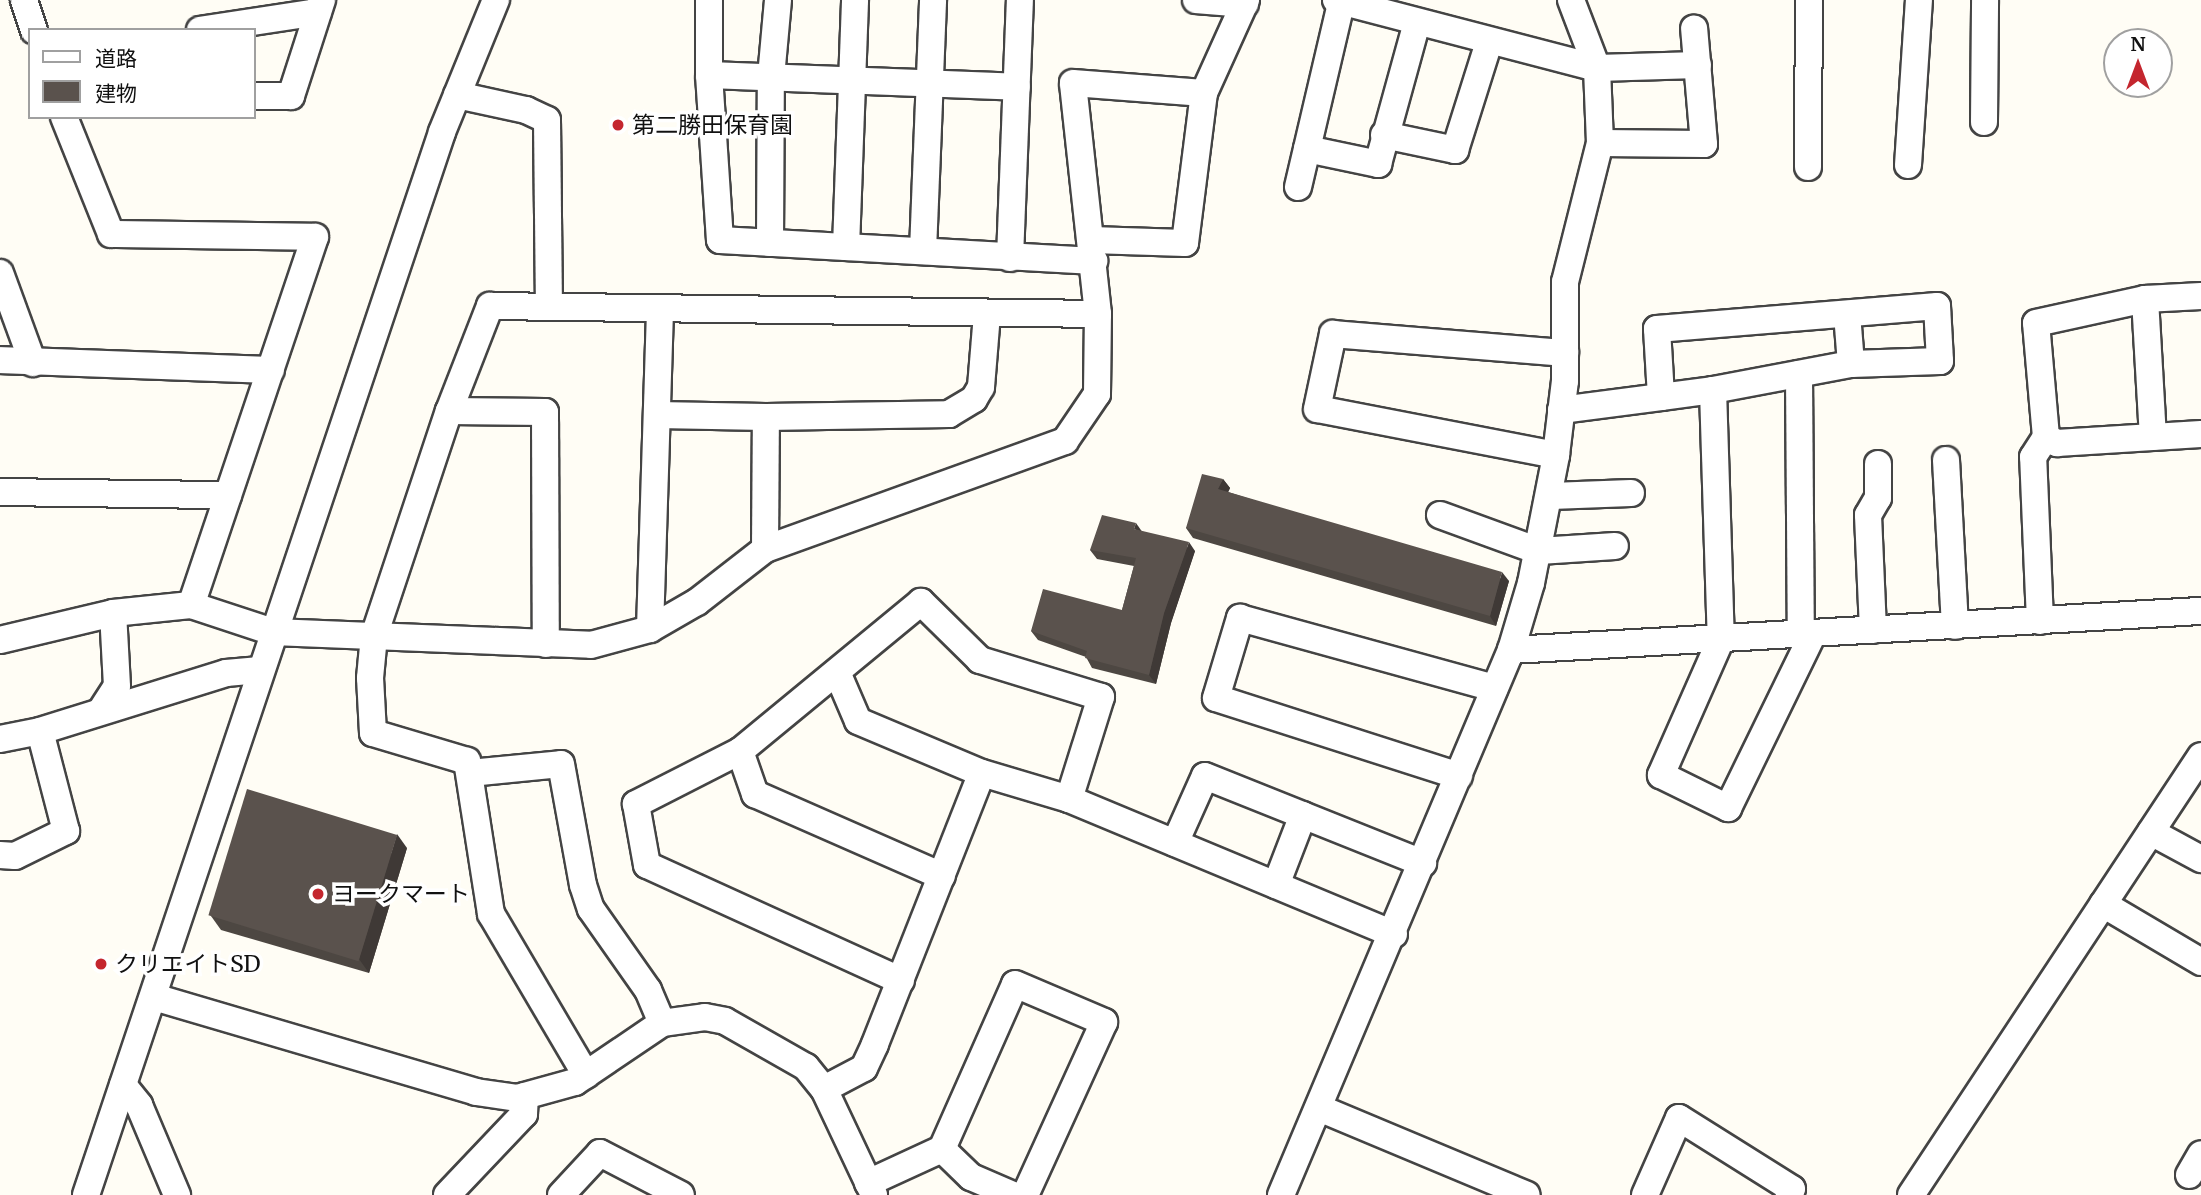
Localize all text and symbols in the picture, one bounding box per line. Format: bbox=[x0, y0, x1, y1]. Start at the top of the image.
legend bbox=[28, 28, 256, 119]
north arrow bbox=[2103, 28, 2173, 98]
text: N bbox=[2130, 32, 2146, 56]
text: 道路 bbox=[95, 45, 137, 72]
text: 建物 bbox=[95, 80, 137, 107]
place label: 第二勝田保育園 bbox=[632, 111, 793, 139]
marker: 第二勝田保育園 bbox=[610, 117, 626, 133]
place label: ヨークマート bbox=[332, 880, 470, 908]
marker: ヨークマート bbox=[310, 886, 326, 902]
place label: クリエイトSD bbox=[115, 950, 261, 978]
marker: クリエイトSD bbox=[93, 956, 109, 972]

